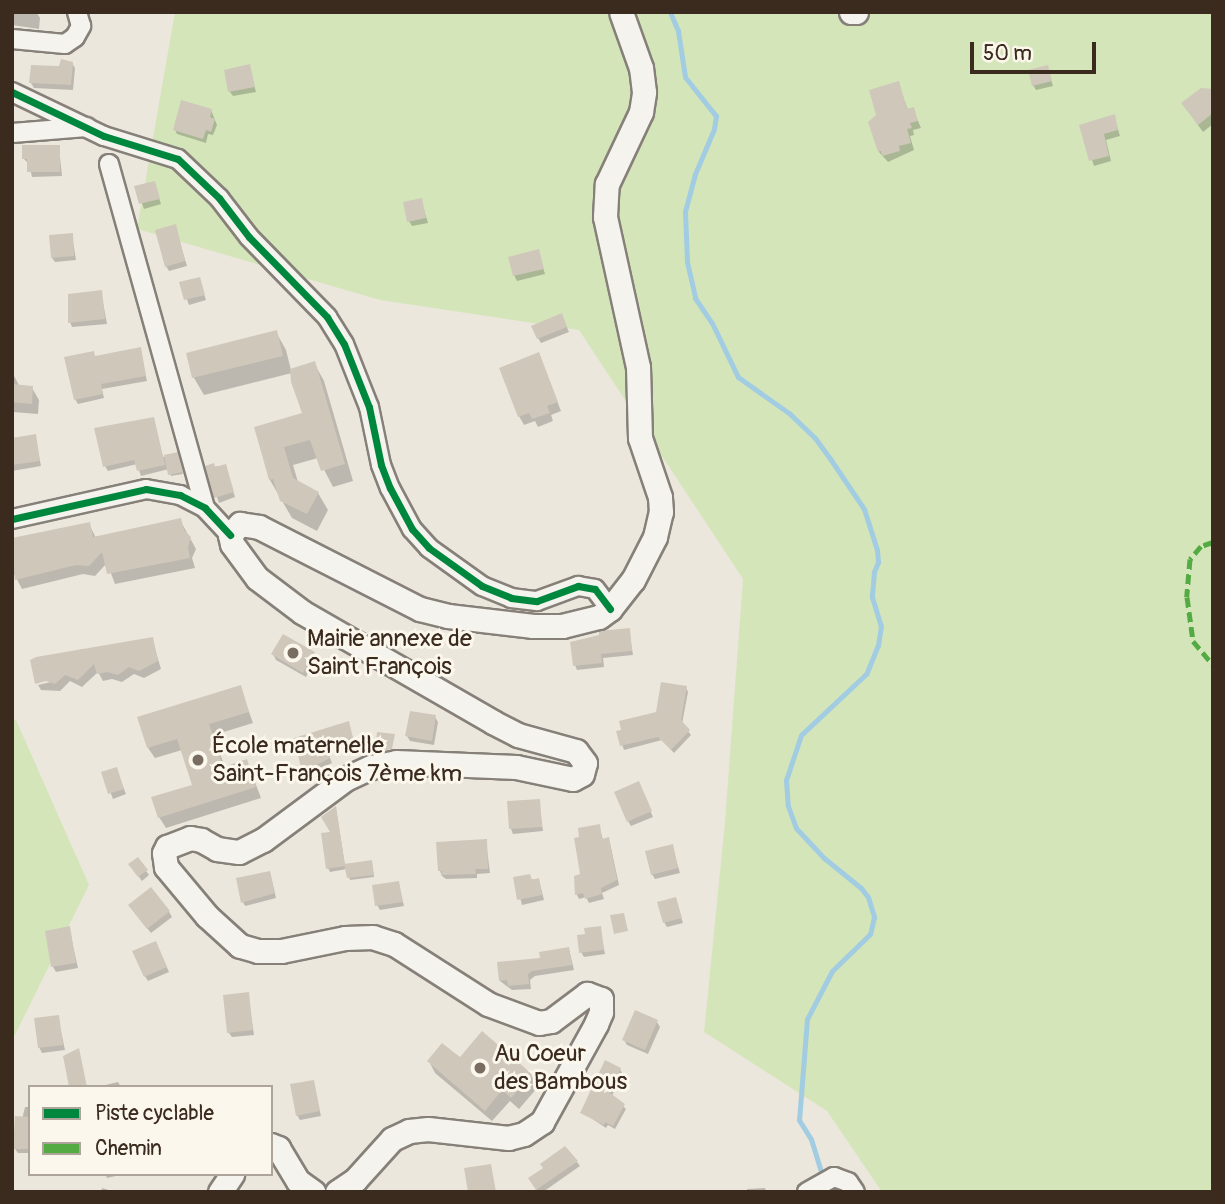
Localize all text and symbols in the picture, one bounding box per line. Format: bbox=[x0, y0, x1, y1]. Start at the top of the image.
scale bar bbox=[973, 28, 1099, 72]
text: 50 m bbox=[983, 40, 1032, 67]
place label: Mairie annexe de Saint François bbox=[307, 625, 472, 681]
marker: Mairie annexe de Saint François bbox=[285, 645, 301, 661]
place label: École maternelle Saint-François 7ème km bbox=[212, 732, 462, 788]
marker: École maternelle Saint-François 7ème km bbox=[190, 752, 206, 768]
place label: Au Coeur des Bambous bbox=[494, 1040, 627, 1096]
marker: Au Coeur des Bambous bbox=[472, 1060, 488, 1076]
legend bbox=[28, 1085, 273, 1176]
text: Piste cyclable bbox=[95, 1100, 214, 1127]
text: Chemin bbox=[95, 1135, 162, 1162]

